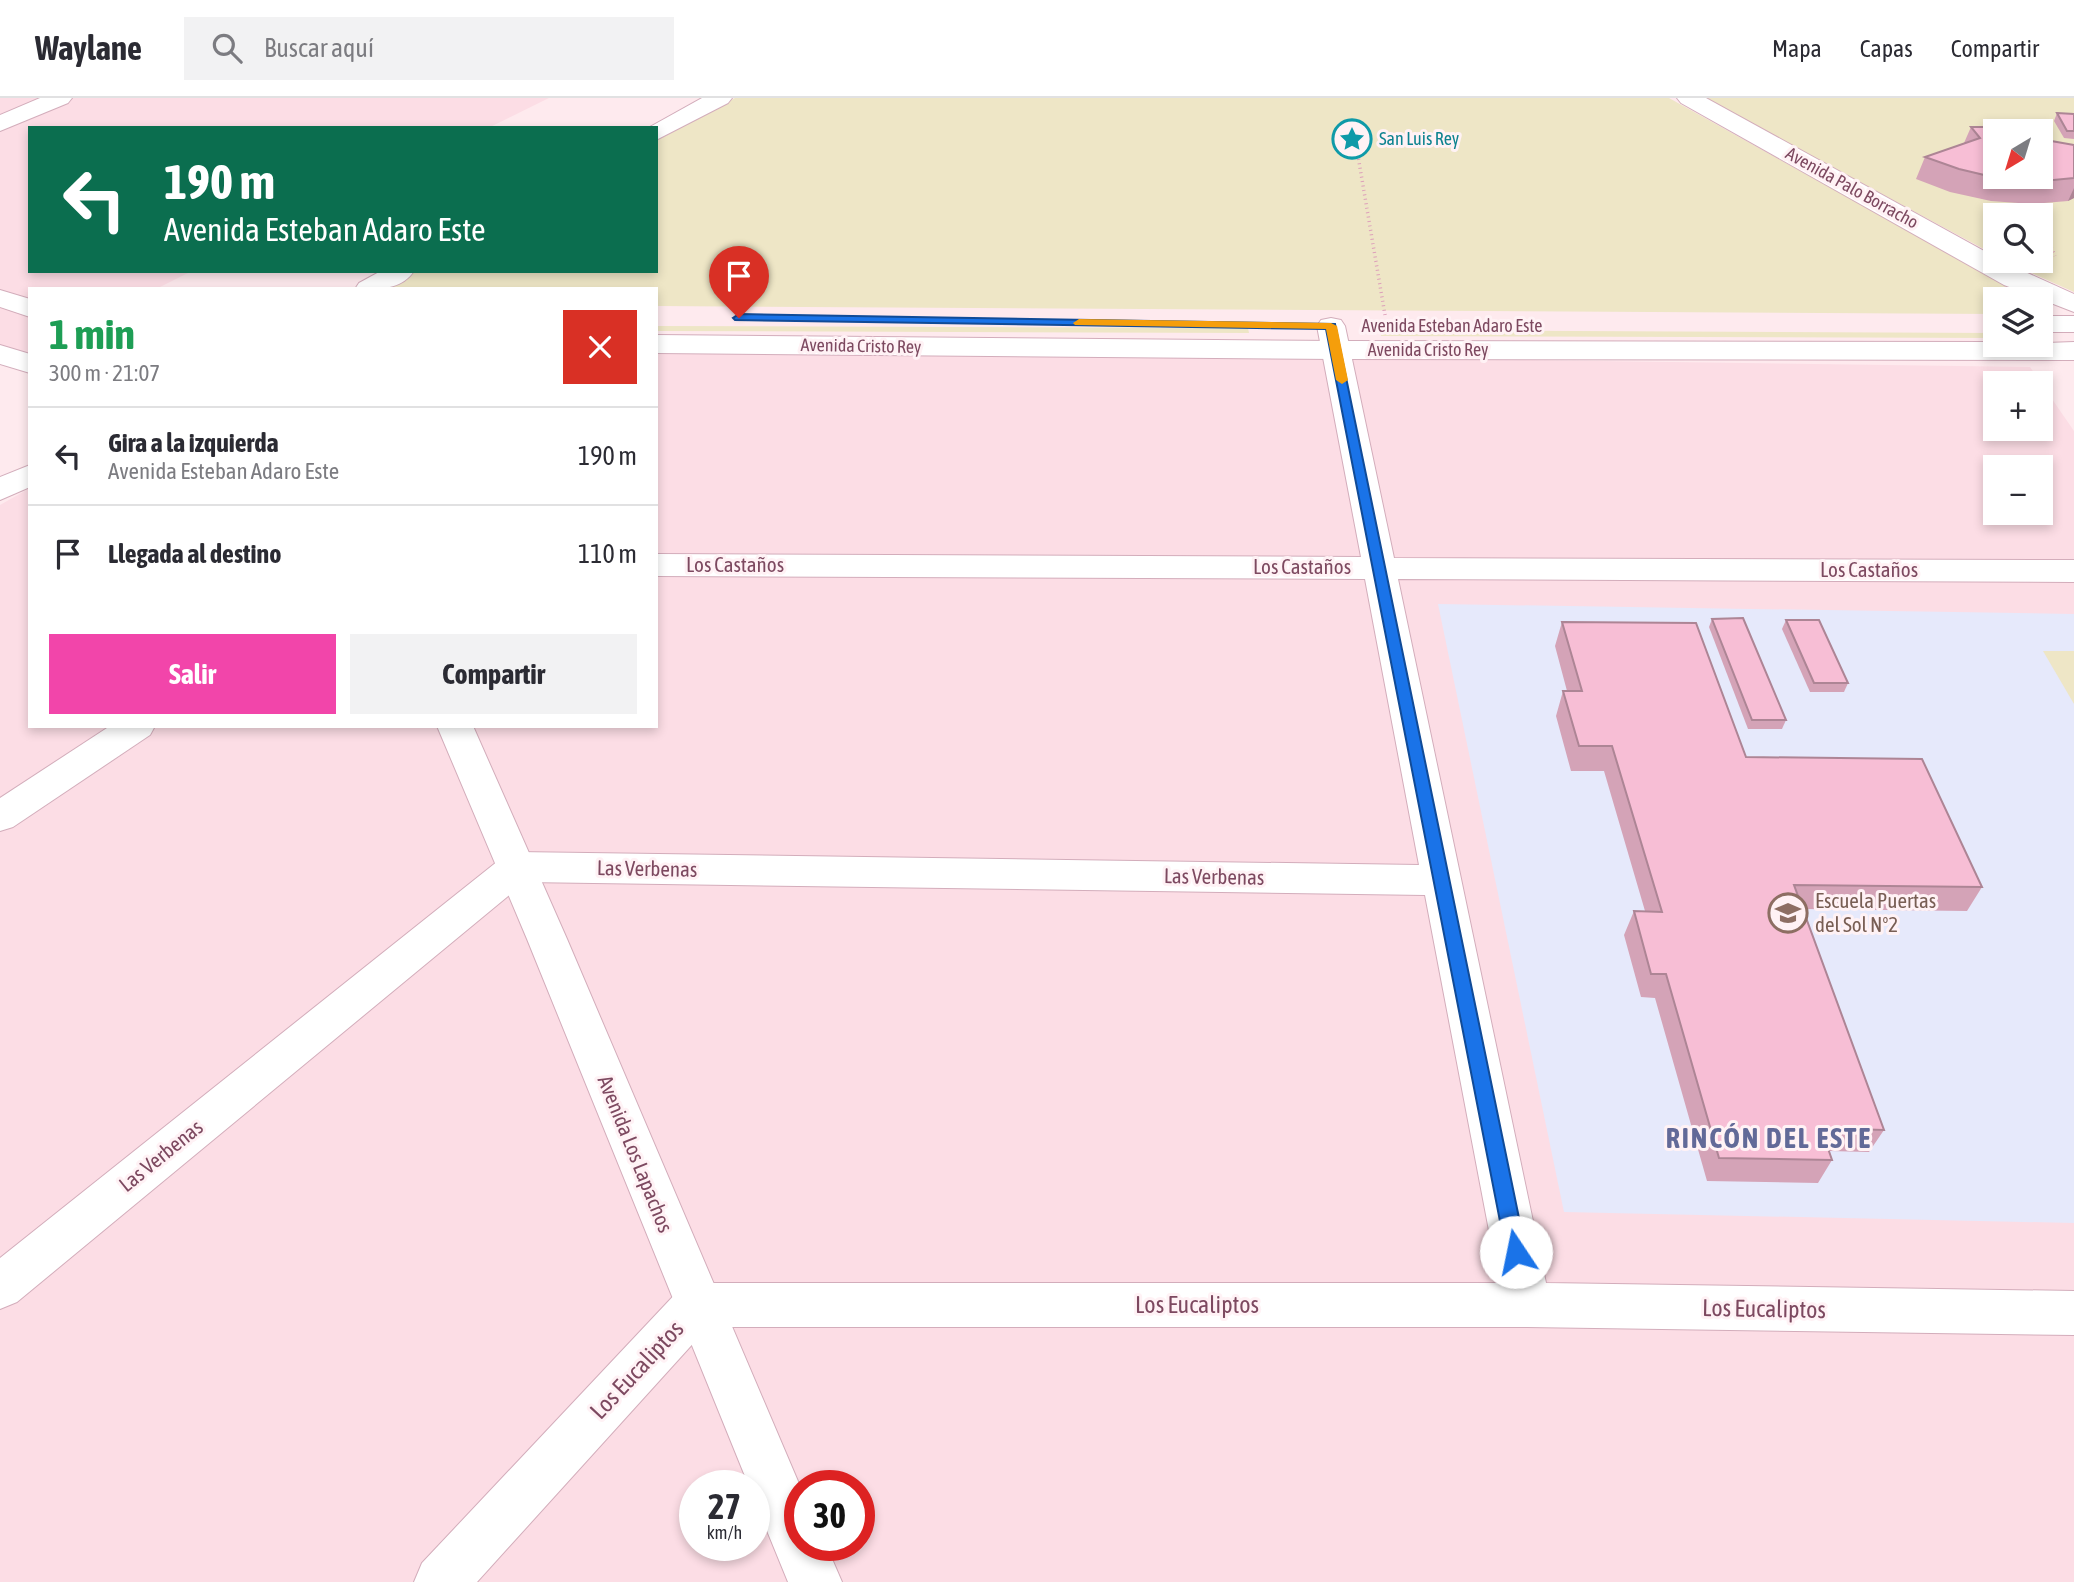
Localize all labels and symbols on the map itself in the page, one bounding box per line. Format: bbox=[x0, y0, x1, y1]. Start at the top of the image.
place icon: San Luis Rey bbox=[1331, 118, 1373, 160]
north arrow bbox=[1983, 119, 2053, 189]
place label: San Luis Rey bbox=[1379, 128, 1459, 149]
street label: Avenida Palo Borracho bbox=[1782, 142, 1922, 233]
pin bbox=[709, 246, 769, 318]
street label: Avenida Esteban Adaro Este bbox=[1362, 315, 1542, 336]
street label: Avenida Cristo Rey bbox=[800, 334, 922, 357]
street label: Avenida Cristo Rey bbox=[1368, 339, 1488, 360]
street label: Los Castaños bbox=[686, 552, 784, 576]
street label: Los Castaños bbox=[1253, 554, 1351, 578]
street label: Los Castaños bbox=[1820, 557, 1918, 581]
street label: Las Verbenas bbox=[597, 855, 697, 881]
street label: Las Verbenas bbox=[1164, 863, 1264, 889]
place label: Escuela Puertas del Sol N°2 bbox=[1815, 888, 1936, 936]
school or university icon: Escuela Puertas del Sol N°2 bbox=[1767, 892, 1809, 934]
street label: Avenida Los Lapachos bbox=[594, 1072, 678, 1236]
street label: Las Verbenas bbox=[114, 1114, 207, 1196]
district label: RINCÓN DEL ESTE bbox=[1666, 1122, 1872, 1154]
position arrow bbox=[1479, 1215, 1553, 1289]
street label: Los Eucaliptos bbox=[1135, 1291, 1259, 1318]
street label: Los Eucaliptos bbox=[1702, 1294, 1826, 1323]
street label: Los Eucaliptos bbox=[585, 1315, 689, 1424]
speed limit sign: 30 bbox=[784, 1470, 875, 1561]

